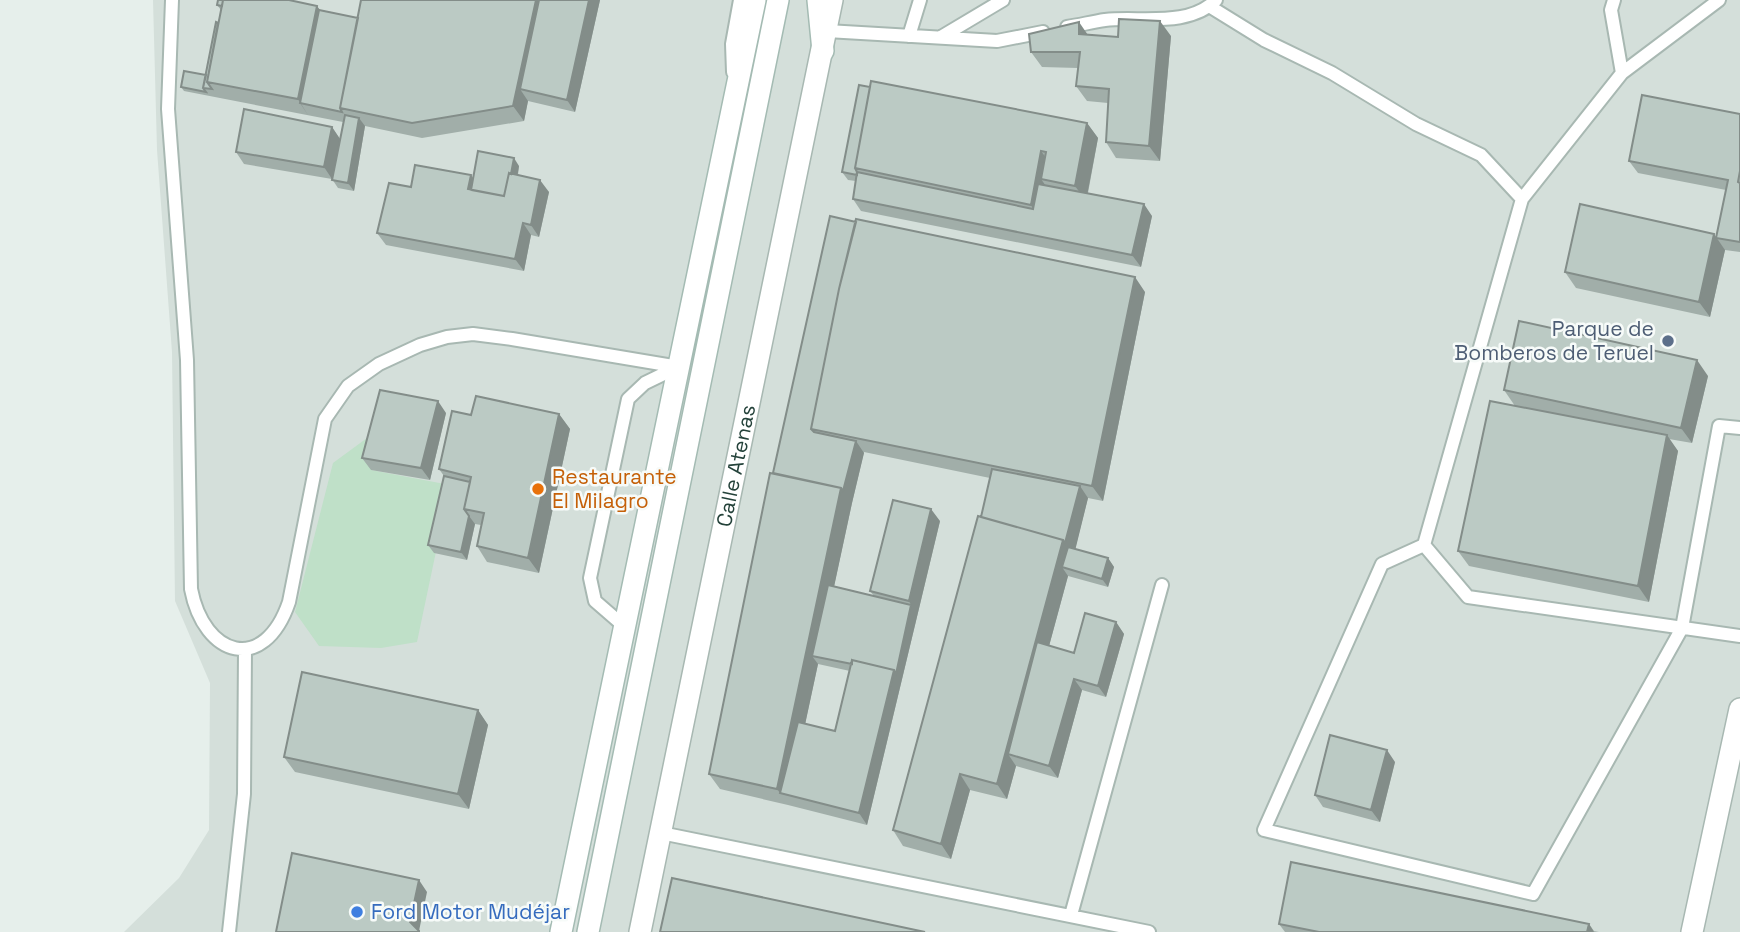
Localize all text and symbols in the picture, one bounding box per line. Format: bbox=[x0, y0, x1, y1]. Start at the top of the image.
place label: Parque de Bomberos de Teruel bbox=[1454, 315, 1654, 366]
marker: Parque de Bomberos de Teruel bbox=[1660, 333, 1676, 349]
street label: Calle Atenas bbox=[710, 402, 761, 529]
place label: Restaurante El Milagro bbox=[552, 463, 677, 514]
marker: Restaurante El Milagro bbox=[530, 481, 546, 497]
place label: Ford Motor Mudéjar bbox=[371, 898, 570, 925]
marker: Ford Motor Mudéjar bbox=[349, 904, 365, 920]

